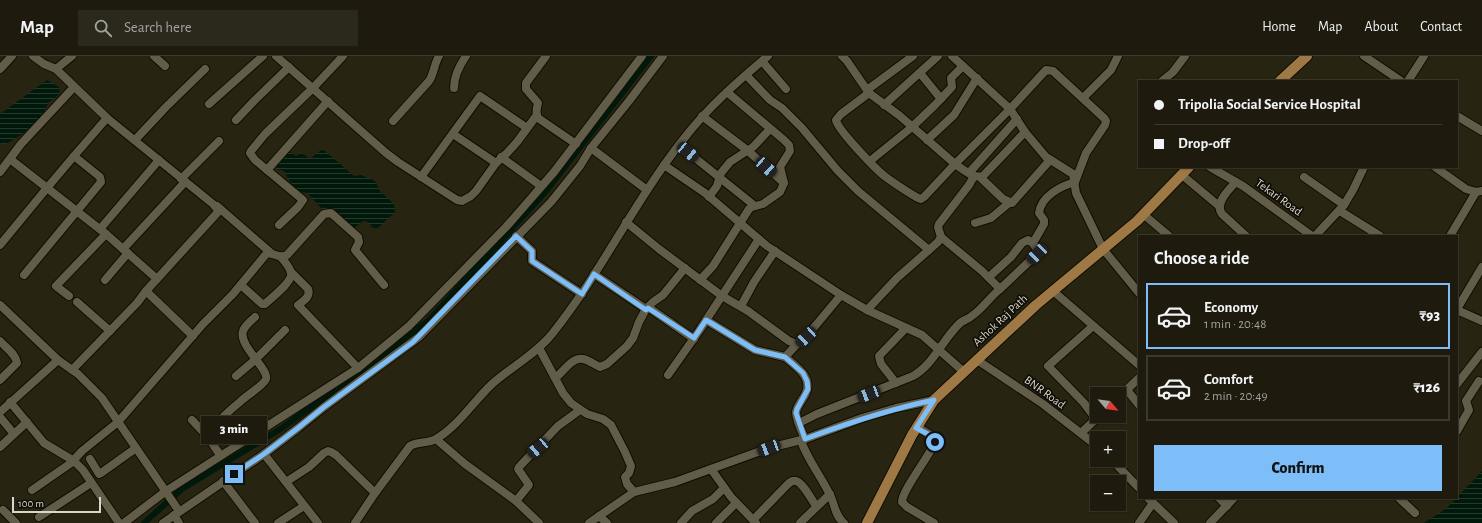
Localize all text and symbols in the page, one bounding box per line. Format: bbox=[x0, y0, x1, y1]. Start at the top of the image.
search box bbox=[78, 10, 358, 46]
icon: search bbox=[92, 17, 114, 39]
text: Map bbox=[20, 18, 54, 37]
text: Search here bbox=[124, 20, 192, 35]
text: Home bbox=[1262, 20, 1296, 34]
text: Map bbox=[1318, 20, 1342, 34]
text: About bbox=[1364, 20, 1398, 34]
text: Contact bbox=[1420, 20, 1462, 34]
text: Tripolia Social Service Hospital bbox=[1178, 97, 1361, 112]
text: Drop-off bbox=[1178, 136, 1230, 151]
car bbox=[675, 140, 701, 164]
car bbox=[753, 155, 779, 179]
street label: Tekari Road bbox=[1254, 176, 1304, 218]
car bbox=[1024, 241, 1050, 267]
text: Choose a ride bbox=[1154, 250, 1249, 268]
street label: Ashok Raj Path bbox=[970, 292, 1030, 349]
icon: car bbox=[1156, 298, 1192, 334]
text: Economy bbox=[1204, 300, 1258, 315]
text: ₹93 bbox=[1420, 308, 1440, 323]
text: 1 min · 20:48 bbox=[1204, 318, 1266, 331]
car bbox=[793, 324, 819, 350]
icon: car bbox=[1156, 370, 1192, 406]
text: Comfort bbox=[1204, 372, 1253, 387]
street label: BNR Road bbox=[1022, 373, 1068, 411]
text: ₹126 bbox=[1413, 380, 1440, 395]
car bbox=[856, 384, 882, 404]
north arrow bbox=[1090, 387, 1126, 423]
map controls bbox=[1090, 387, 1126, 511]
text: 2 min · 20:49 bbox=[1204, 390, 1268, 403]
callout: 3 min bbox=[201, 416, 267, 444]
text: 3 min bbox=[220, 423, 248, 436]
button: + bbox=[1090, 431, 1126, 467]
route start bbox=[926, 433, 944, 451]
car bbox=[525, 436, 551, 460]
car bbox=[756, 438, 782, 458]
button: Confirm bbox=[1154, 445, 1442, 491]
route end bbox=[225, 465, 243, 483]
button: − bbox=[1090, 475, 1126, 511]
scale bar bbox=[12, 495, 101, 514]
text: 100 m bbox=[18, 498, 44, 509]

